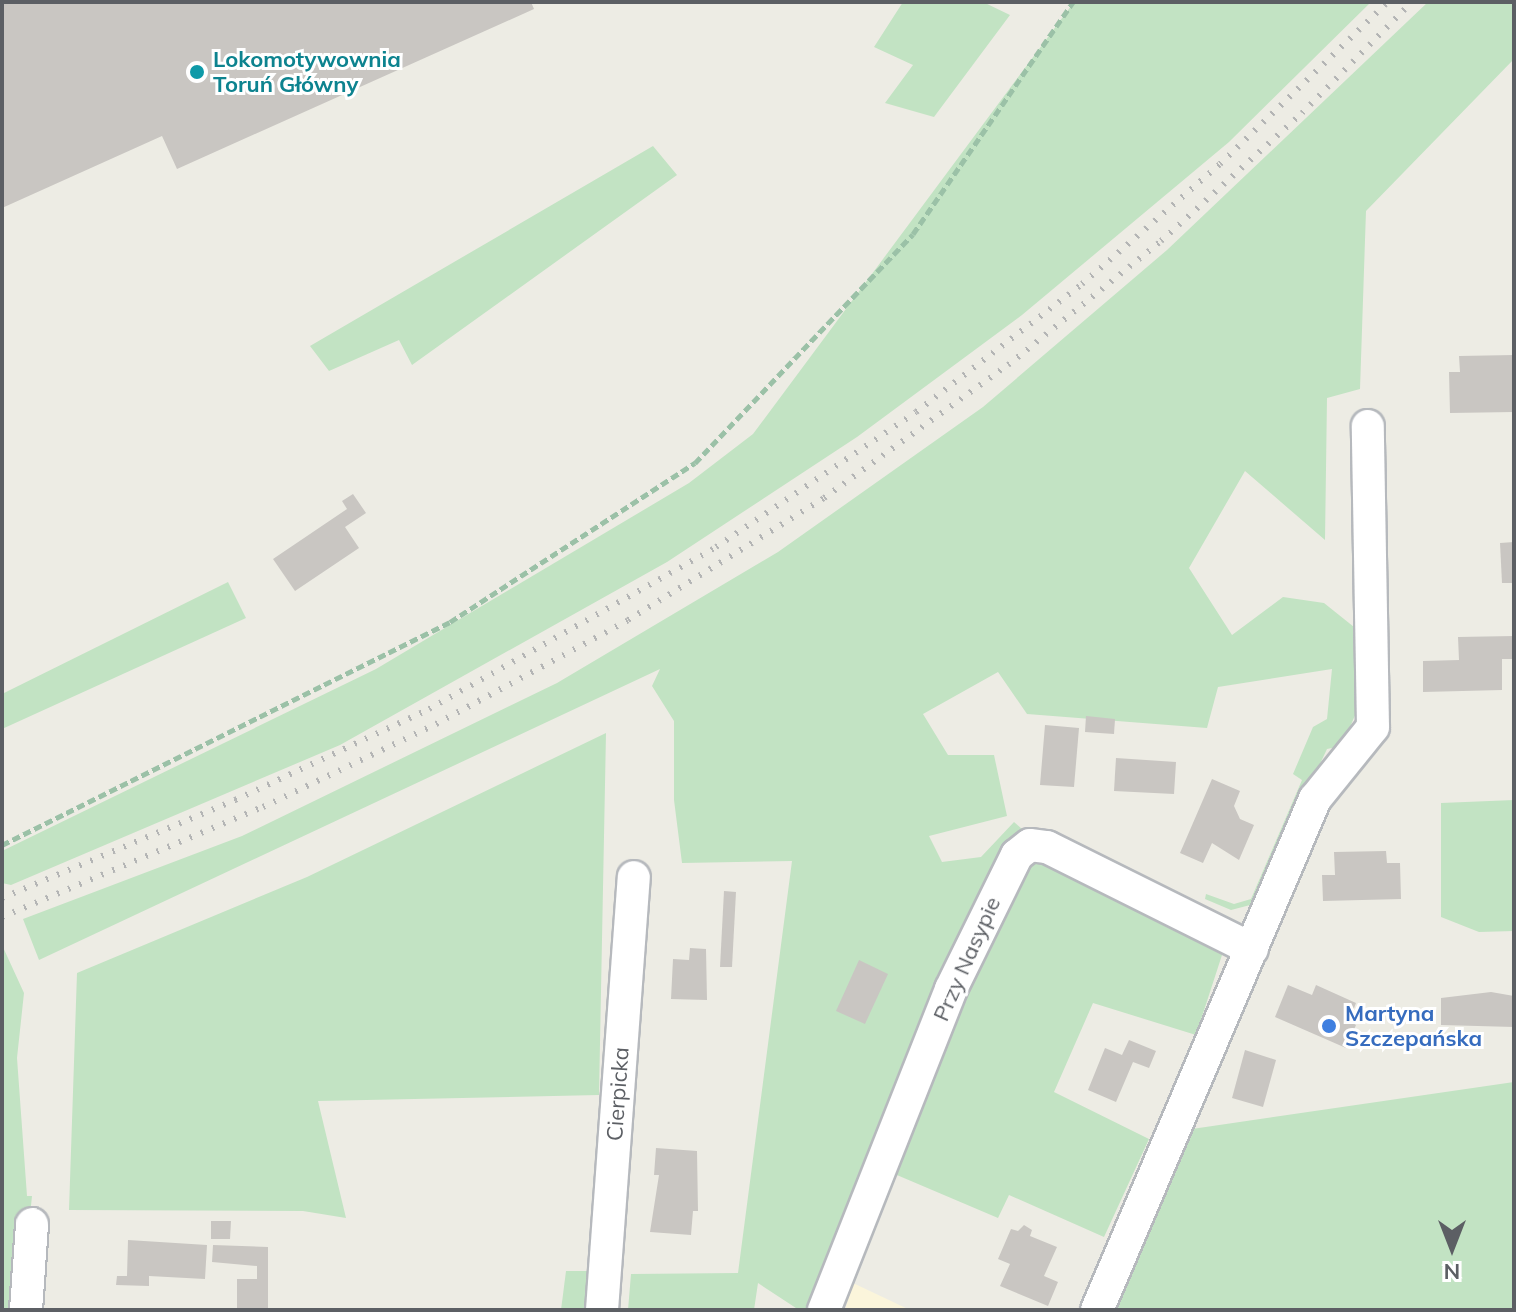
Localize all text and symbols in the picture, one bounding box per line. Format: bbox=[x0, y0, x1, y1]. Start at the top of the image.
place label: Lokomotywownia Toruń Główny bbox=[213, 46, 401, 98]
marker: Lokomotywownia Toruń Główny bbox=[188, 63, 206, 81]
street label: Przy Nasypie bbox=[928, 893, 1006, 1025]
place label: Martyna Szczepańska bbox=[1345, 1000, 1482, 1052]
marker: Martyna Szczepańska bbox=[1320, 1017, 1338, 1035]
street label: Cierpicka bbox=[602, 1046, 634, 1142]
north arrow bbox=[1412, 1208, 1492, 1288]
text: N bbox=[1444, 1258, 1460, 1286]

